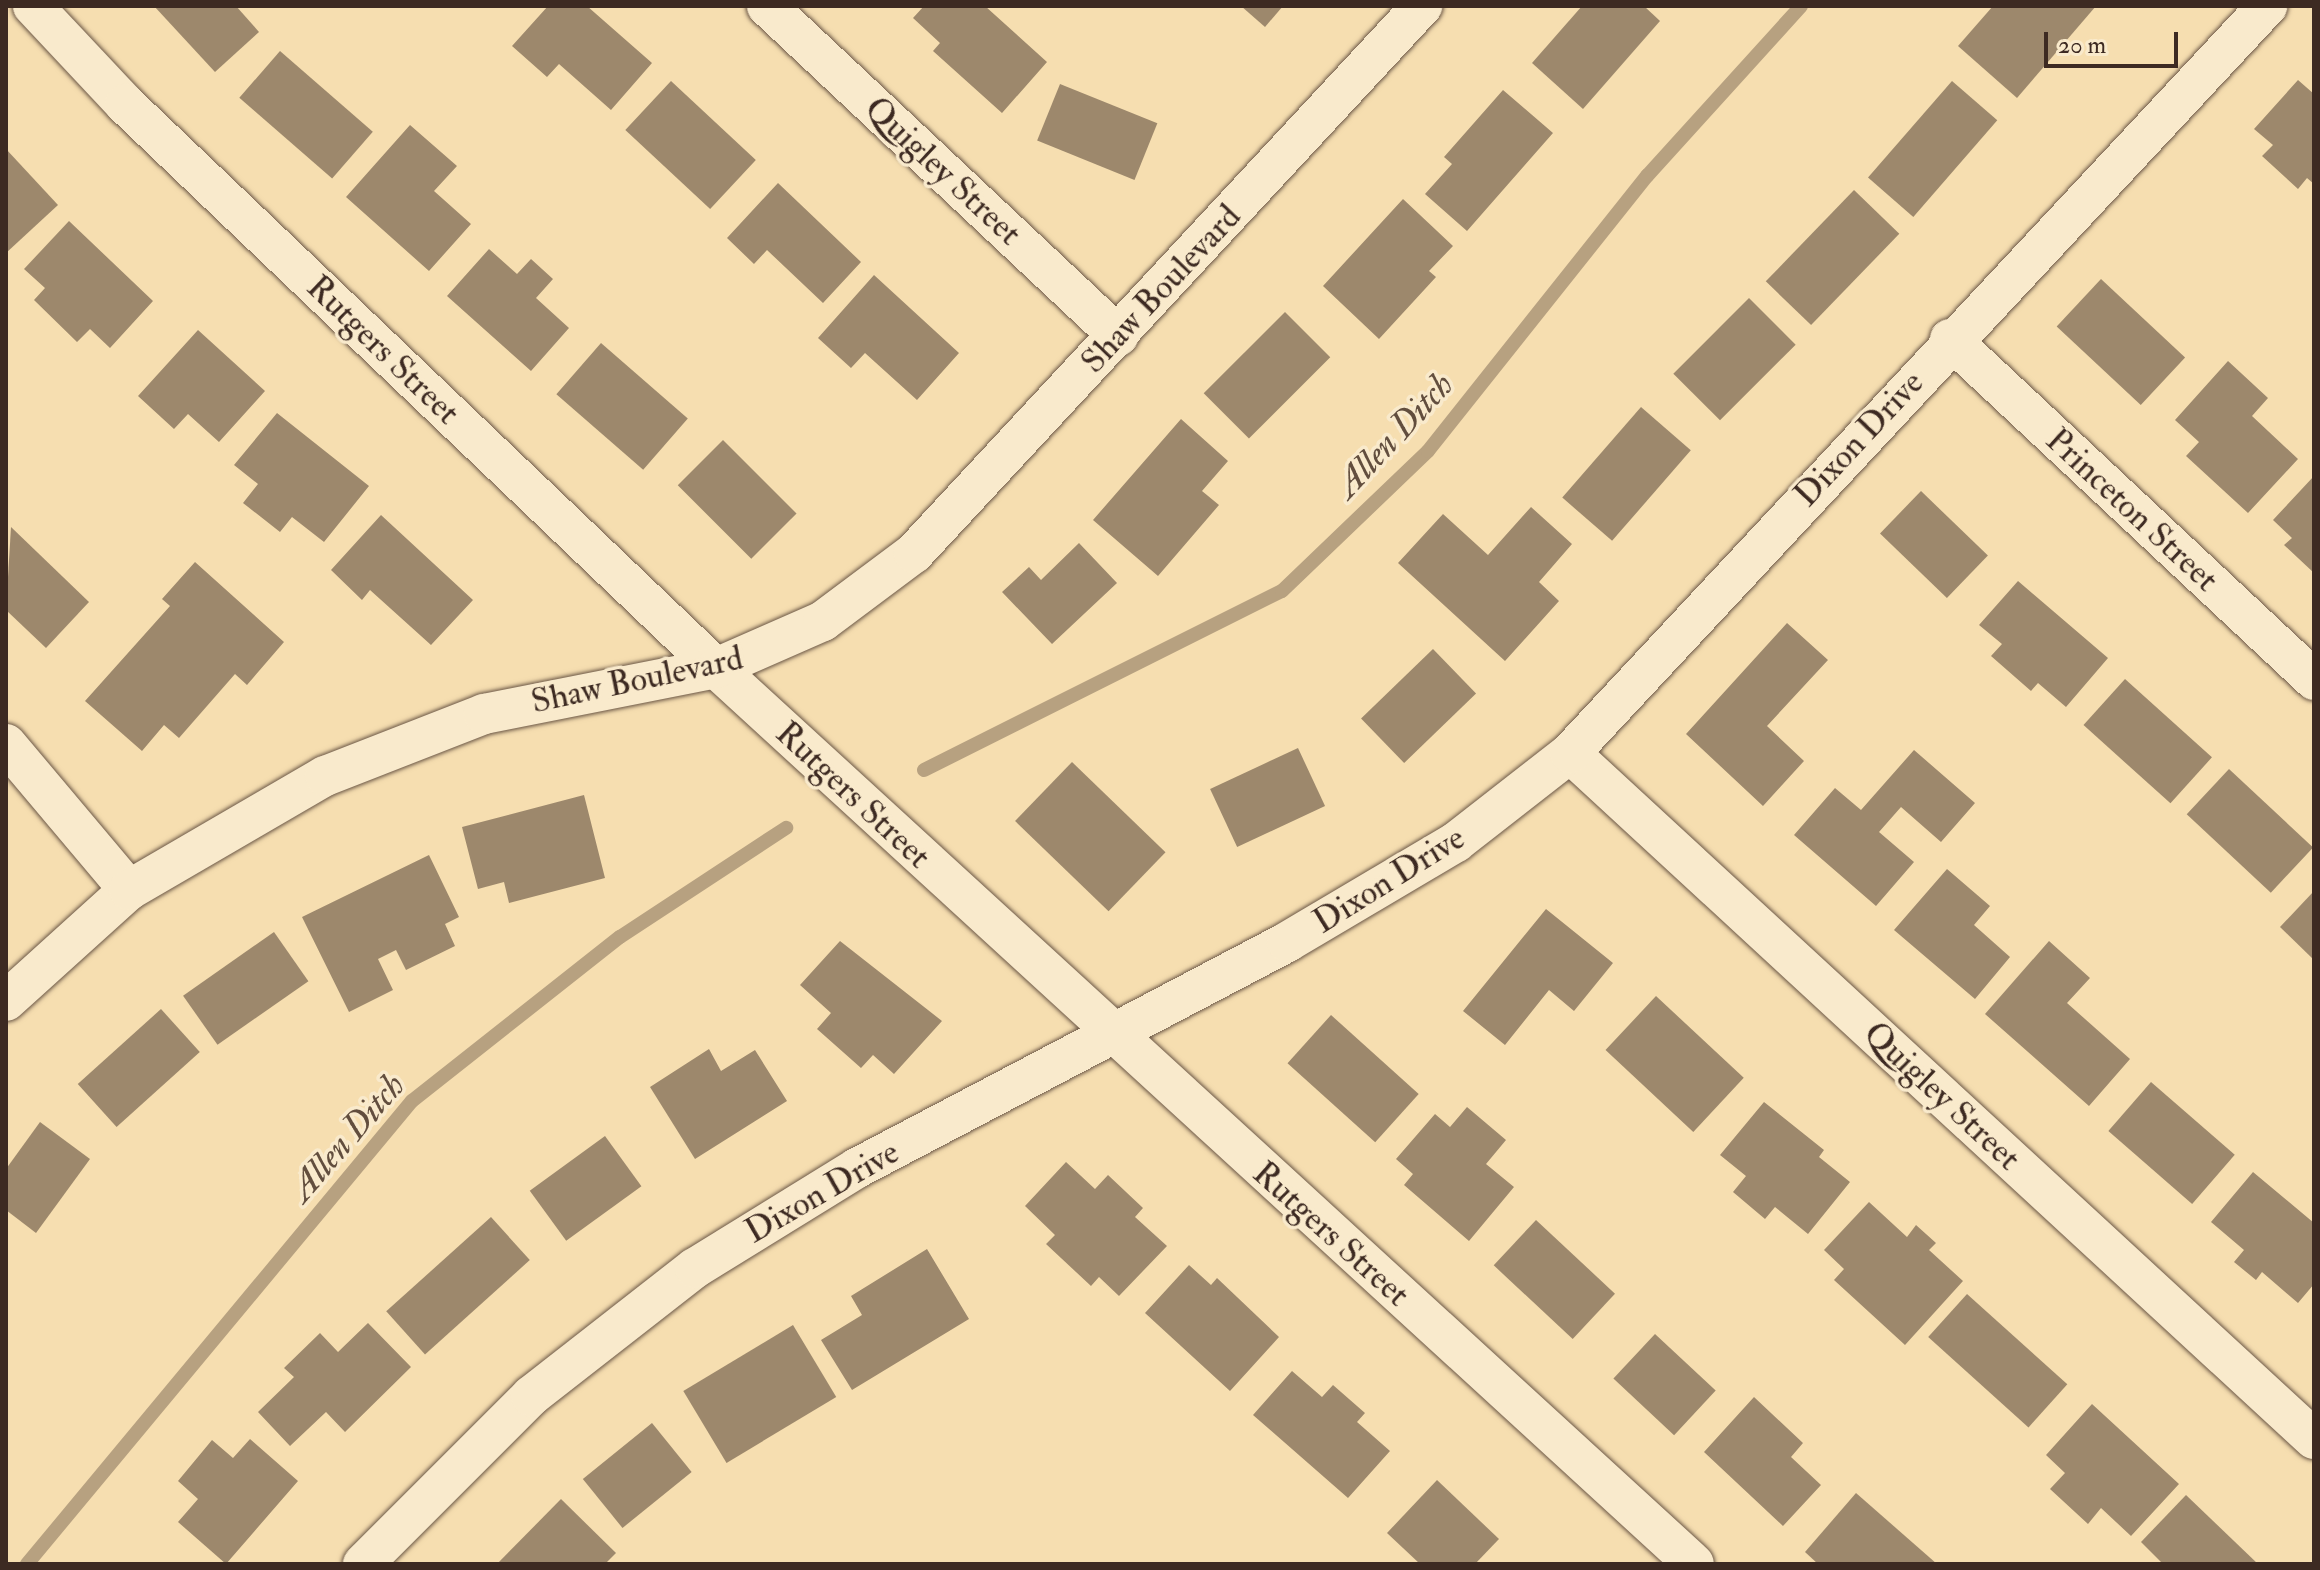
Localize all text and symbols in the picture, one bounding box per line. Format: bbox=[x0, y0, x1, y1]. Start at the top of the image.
scale bar bbox=[2048, 16, 2182, 66]
text: 20 m bbox=[2058, 30, 2106, 61]
street label: Quigley Street bbox=[856, 88, 1030, 254]
street label: Shaw Boulevard bbox=[1073, 196, 1249, 382]
street label: Rutgers Street bbox=[298, 267, 468, 433]
street label: Dixon Drive bbox=[1786, 363, 1932, 515]
water label: Allen Ditch bbox=[1325, 364, 1463, 506]
street label: Princeton Street bbox=[2037, 420, 2227, 600]
street label: Shaw Boulevard bbox=[528, 638, 746, 722]
street label: Rutgers Street bbox=[767, 713, 939, 877]
street label: Dixon Drive bbox=[1306, 818, 1472, 942]
street label: Quigley Street bbox=[1855, 1013, 2029, 1179]
water label: Allen Ditch bbox=[280, 1064, 414, 1210]
street label: Dixon Drive bbox=[738, 1132, 906, 1252]
street label: Rutgers Street bbox=[1244, 1153, 1418, 1315]

